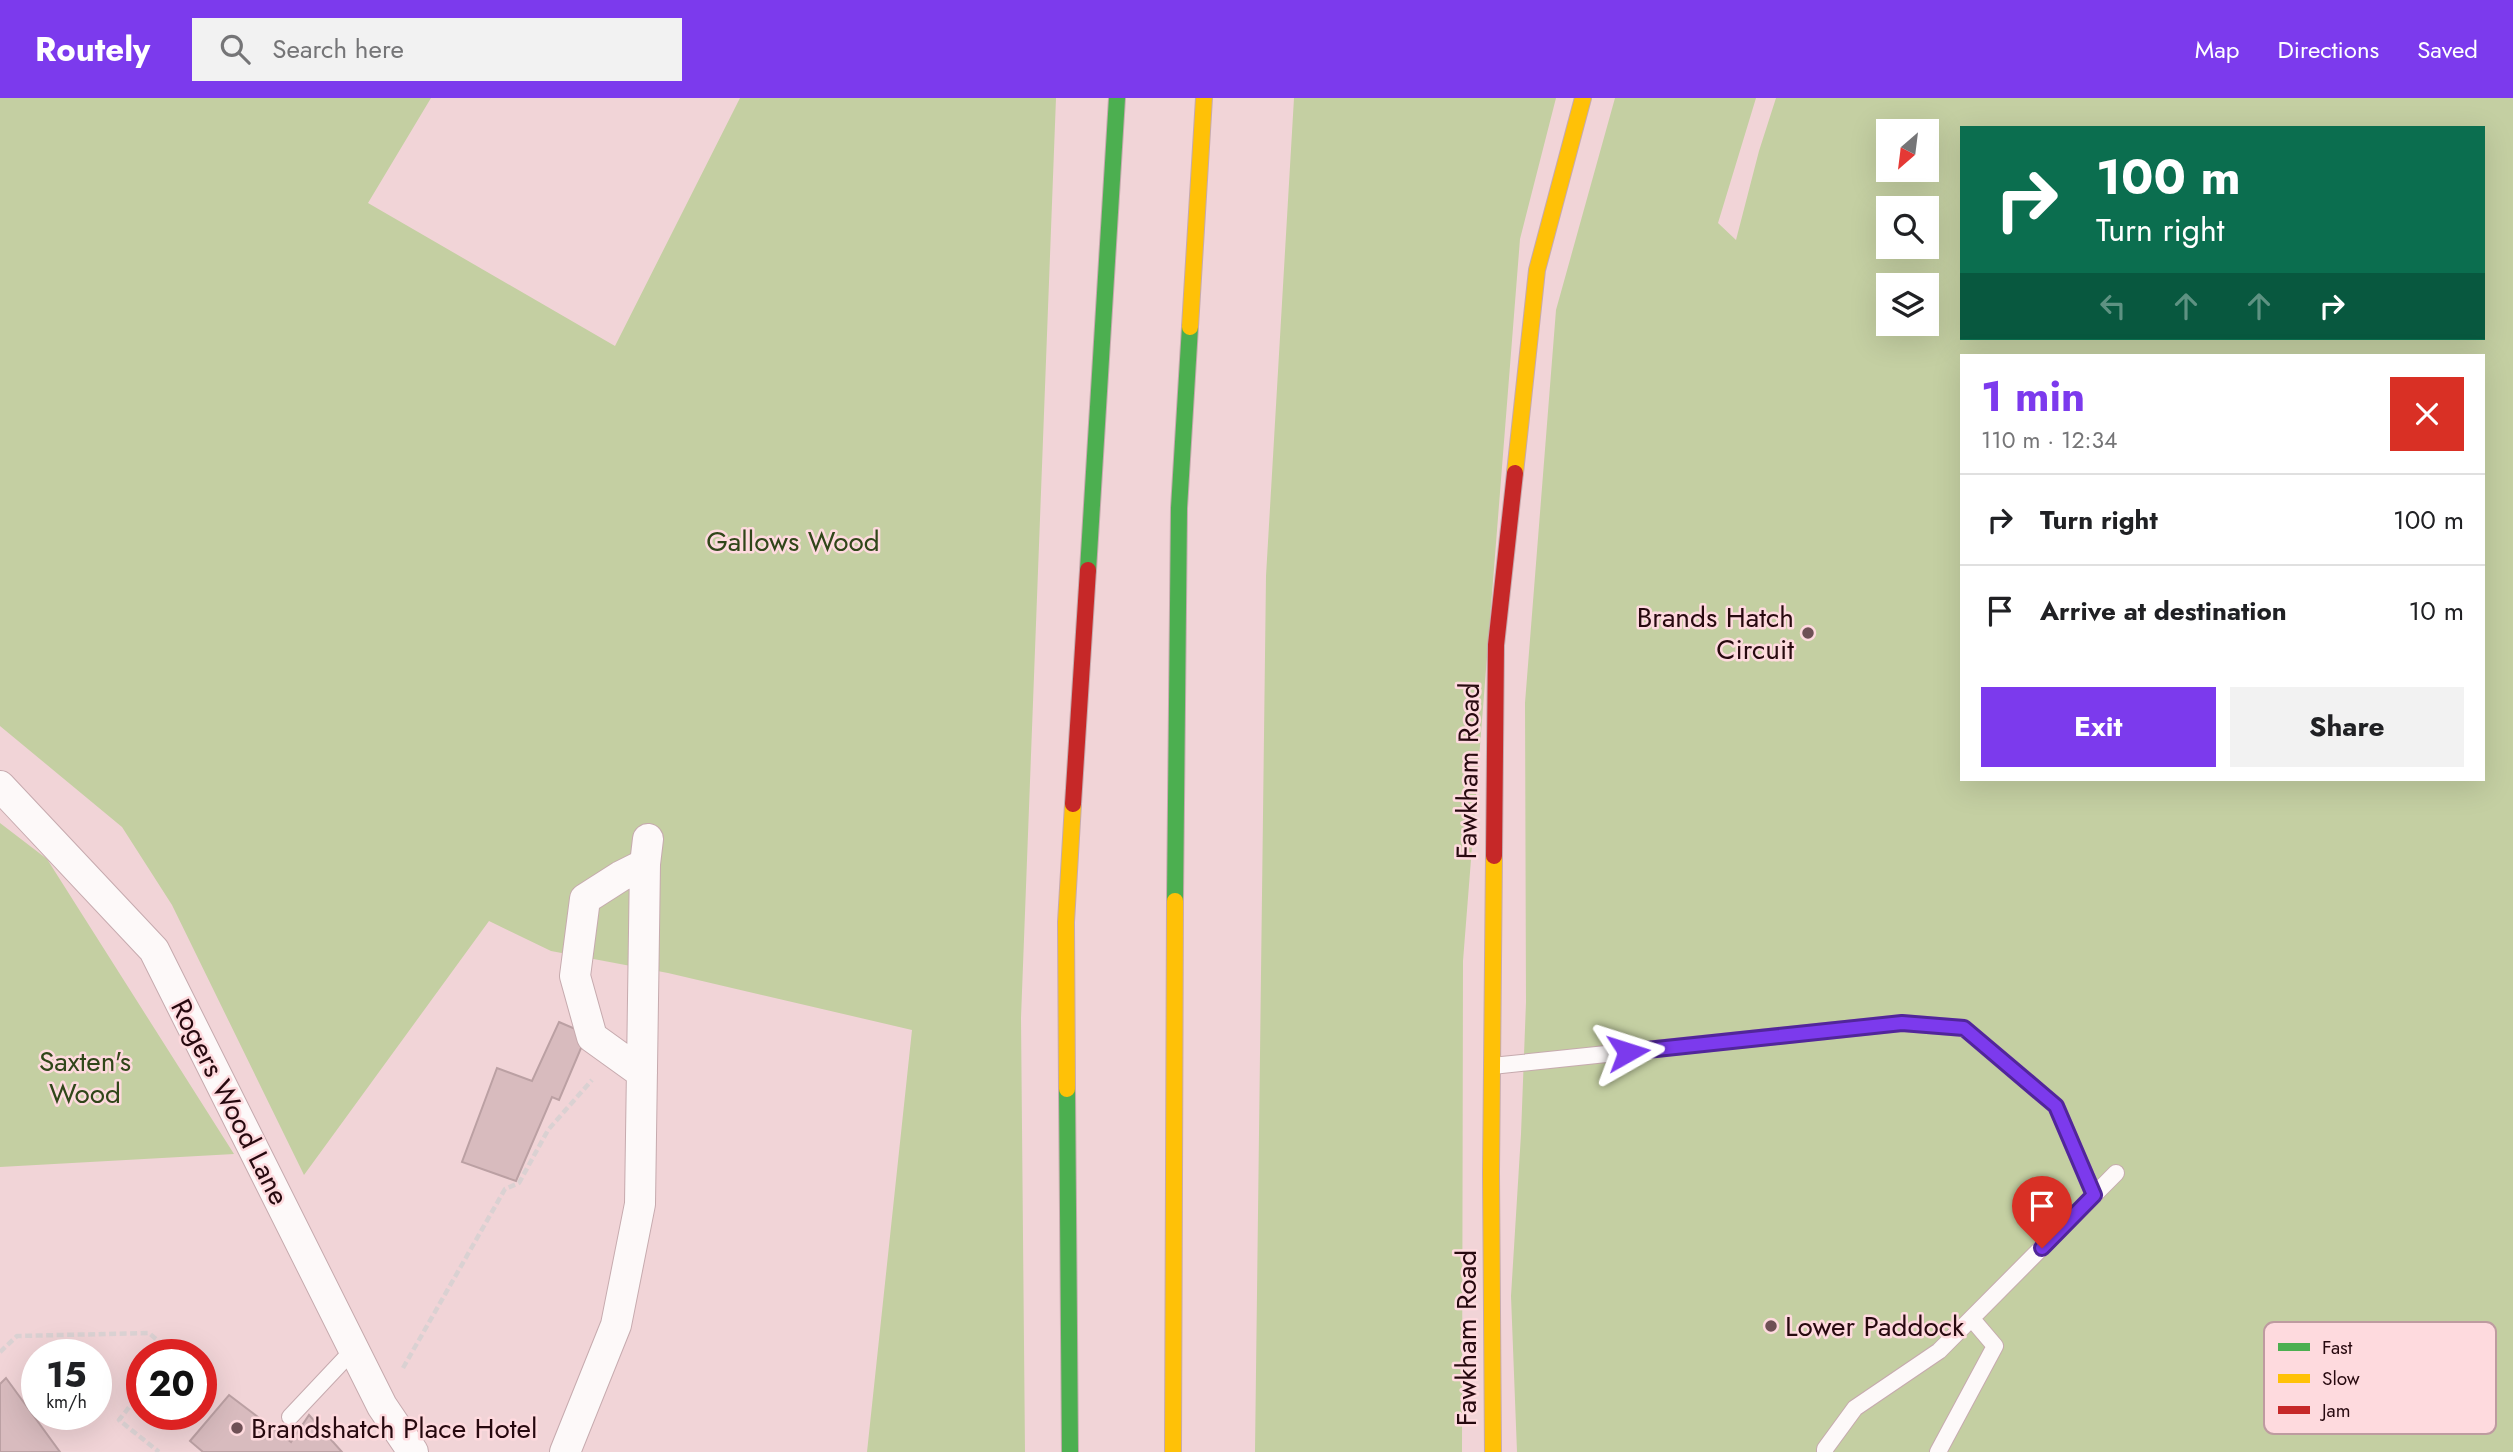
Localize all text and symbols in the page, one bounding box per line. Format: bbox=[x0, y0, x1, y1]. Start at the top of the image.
search box bbox=[192, 18, 682, 81]
text: Routely bbox=[35, 26, 150, 73]
icon: search bbox=[216, 30, 254, 68]
text: Search here bbox=[272, 30, 404, 68]
text: Map bbox=[2195, 32, 2240, 67]
text: Directions bbox=[2278, 32, 2379, 67]
text: Saved bbox=[2417, 32, 2478, 67]
north arrow bbox=[1876, 119, 1939, 182]
map controls bbox=[1876, 119, 1939, 336]
text: 100 m bbox=[2096, 142, 2241, 212]
icon: right bbox=[1981, 154, 2072, 245]
button: search bbox=[1876, 196, 1939, 259]
text: Turn right bbox=[2096, 207, 2225, 253]
button: layers bbox=[1876, 273, 1939, 336]
icon: left bbox=[2094, 287, 2132, 325]
icon: ahead bbox=[2167, 287, 2205, 325]
icon: ahead bbox=[2240, 287, 2278, 325]
icon: right bbox=[2313, 287, 2351, 325]
text: 1 min bbox=[1981, 366, 2085, 427]
button: close bbox=[2390, 377, 2464, 451]
text: 110 m · 12:34 bbox=[1981, 423, 2117, 457]
icon: right bbox=[1981, 501, 2019, 539]
text: Turn right bbox=[2040, 501, 2158, 539]
text: 100 m bbox=[2393, 501, 2464, 539]
park label: Gallows Wood bbox=[706, 521, 880, 562]
icon: arrive bbox=[1981, 592, 2019, 630]
text: Arrive at destination bbox=[2040, 592, 2287, 630]
text: 10 m bbox=[2409, 592, 2464, 630]
place label: Brands Hatch Circuit bbox=[1637, 597, 1794, 670]
marker: Brands Hatch Circuit bbox=[1800, 625, 1816, 641]
street label: Fawkham Road bbox=[1446, 682, 1490, 860]
button: Exit bbox=[1981, 687, 2216, 767]
button: Share bbox=[2230, 687, 2464, 767]
street label: Rogers Wood Lane bbox=[160, 992, 300, 1212]
position arrow bbox=[1591, 1015, 1665, 1089]
park label: Saxten's Wood bbox=[39, 1041, 131, 1114]
pin bbox=[2012, 1176, 2072, 1248]
icon: arrive bbox=[2023, 1187, 2061, 1225]
street label: Fawkham Road bbox=[1446, 1250, 1487, 1426]
place label: Lower Paddock bbox=[1785, 1306, 1965, 1347]
marker: Lower Paddock bbox=[1763, 1318, 1779, 1334]
legend bbox=[2264, 1322, 2496, 1434]
text: Fast bbox=[2322, 1334, 2353, 1361]
speed limit sign: 20 bbox=[126, 1339, 217, 1430]
text: 15 bbox=[46, 1350, 87, 1400]
text: Slow bbox=[2322, 1365, 2360, 1392]
text: km/h bbox=[46, 1389, 87, 1415]
text: Jam bbox=[2319, 1397, 2351, 1424]
place label: Brandshatch Place Hotel bbox=[251, 1408, 537, 1449]
marker: Brandshatch Place Hotel bbox=[229, 1420, 245, 1436]

